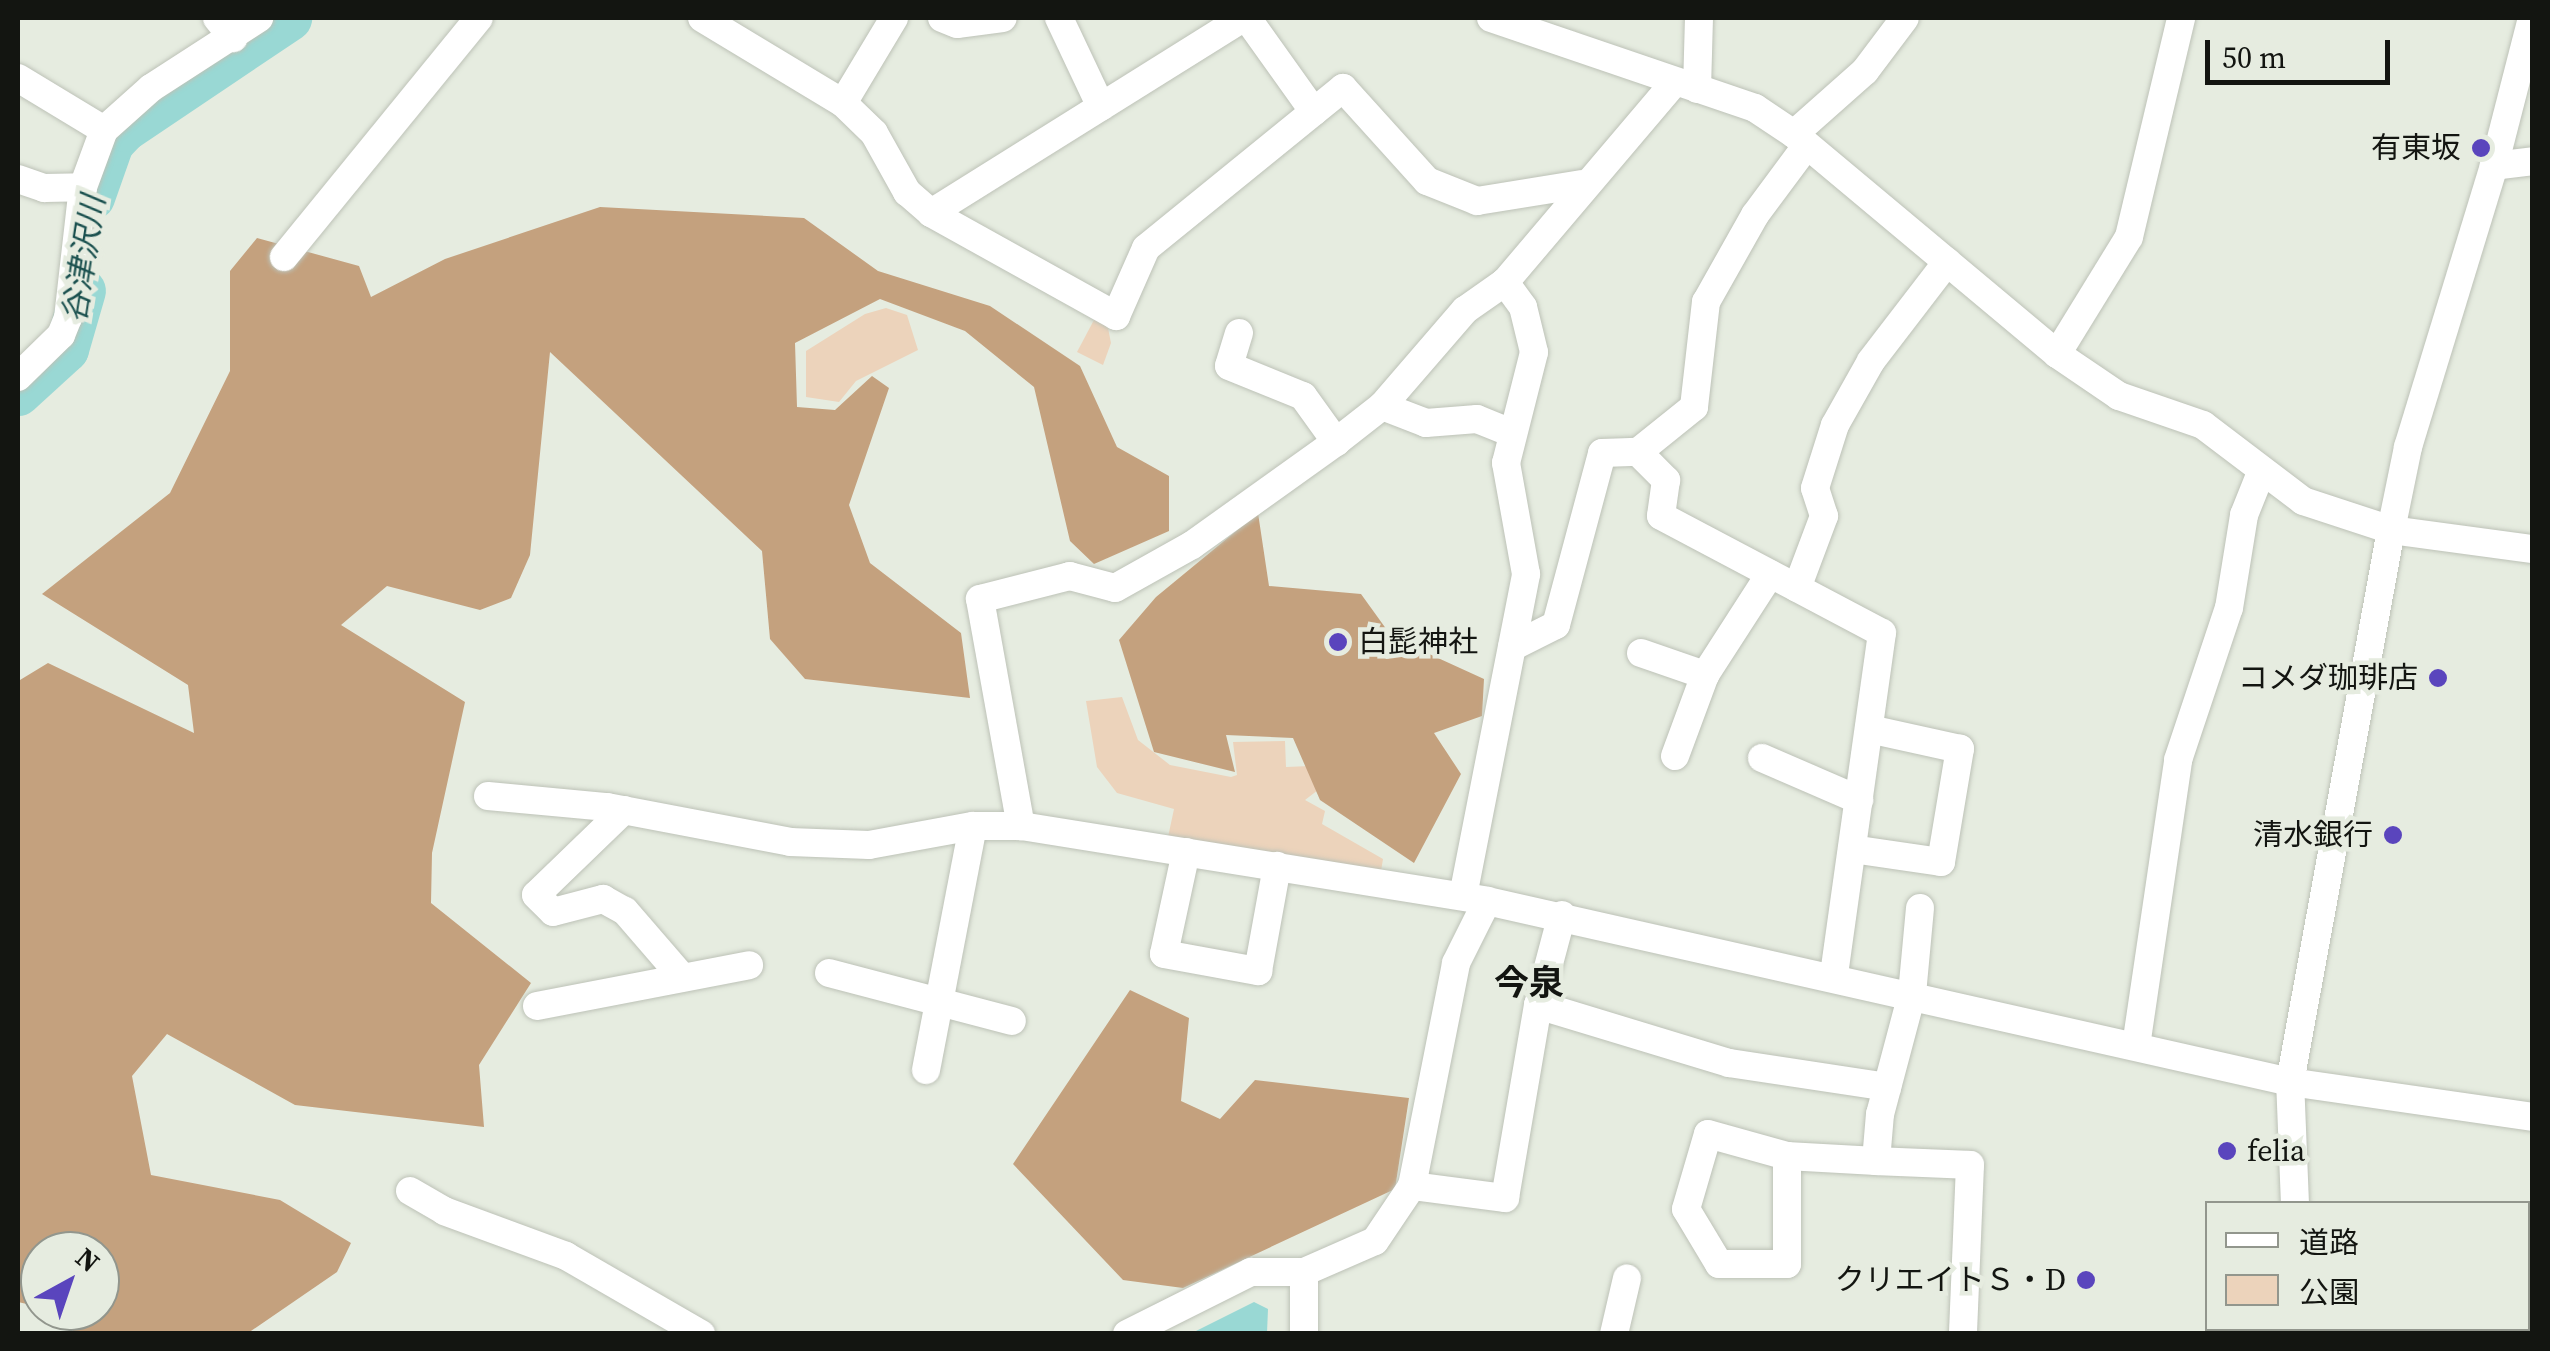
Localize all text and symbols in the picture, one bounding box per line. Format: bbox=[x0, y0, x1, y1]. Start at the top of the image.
scale bar bbox=[2210, 20, 2395, 82]
text: 50 m bbox=[2222, 37, 2286, 78]
place label: 有東坂 bbox=[2371, 130, 2461, 166]
marker: 有東坂 bbox=[2470, 137, 2492, 159]
water label: 谷津沢川 bbox=[55, 193, 113, 325]
place label: 白髭神社 bbox=[1358, 624, 1478, 660]
marker: 白髭神社 bbox=[1327, 631, 1349, 653]
place label: コメダ珈琲店 bbox=[2238, 660, 2418, 696]
marker: コメダ珈琲店 bbox=[2427, 667, 2449, 689]
place label: 清水銀行 bbox=[2253, 817, 2373, 853]
marker: 清水銀行 bbox=[2382, 824, 2404, 846]
district label: 今泉 bbox=[1494, 962, 1564, 1004]
place label: felia bbox=[2247, 1133, 2305, 1169]
marker: felia bbox=[2216, 1140, 2238, 1162]
legend bbox=[2205, 1201, 2530, 1331]
text: 道路 bbox=[2299, 1222, 2359, 1263]
north arrow bbox=[20, 1231, 120, 1331]
text: N bbox=[68, 1238, 108, 1281]
place label: クリエイトＳ・D bbox=[1835, 1262, 2066, 1298]
marker: クリエイトＳ・D bbox=[2075, 1269, 2097, 1291]
text: 公園 bbox=[2299, 1272, 2359, 1313]

